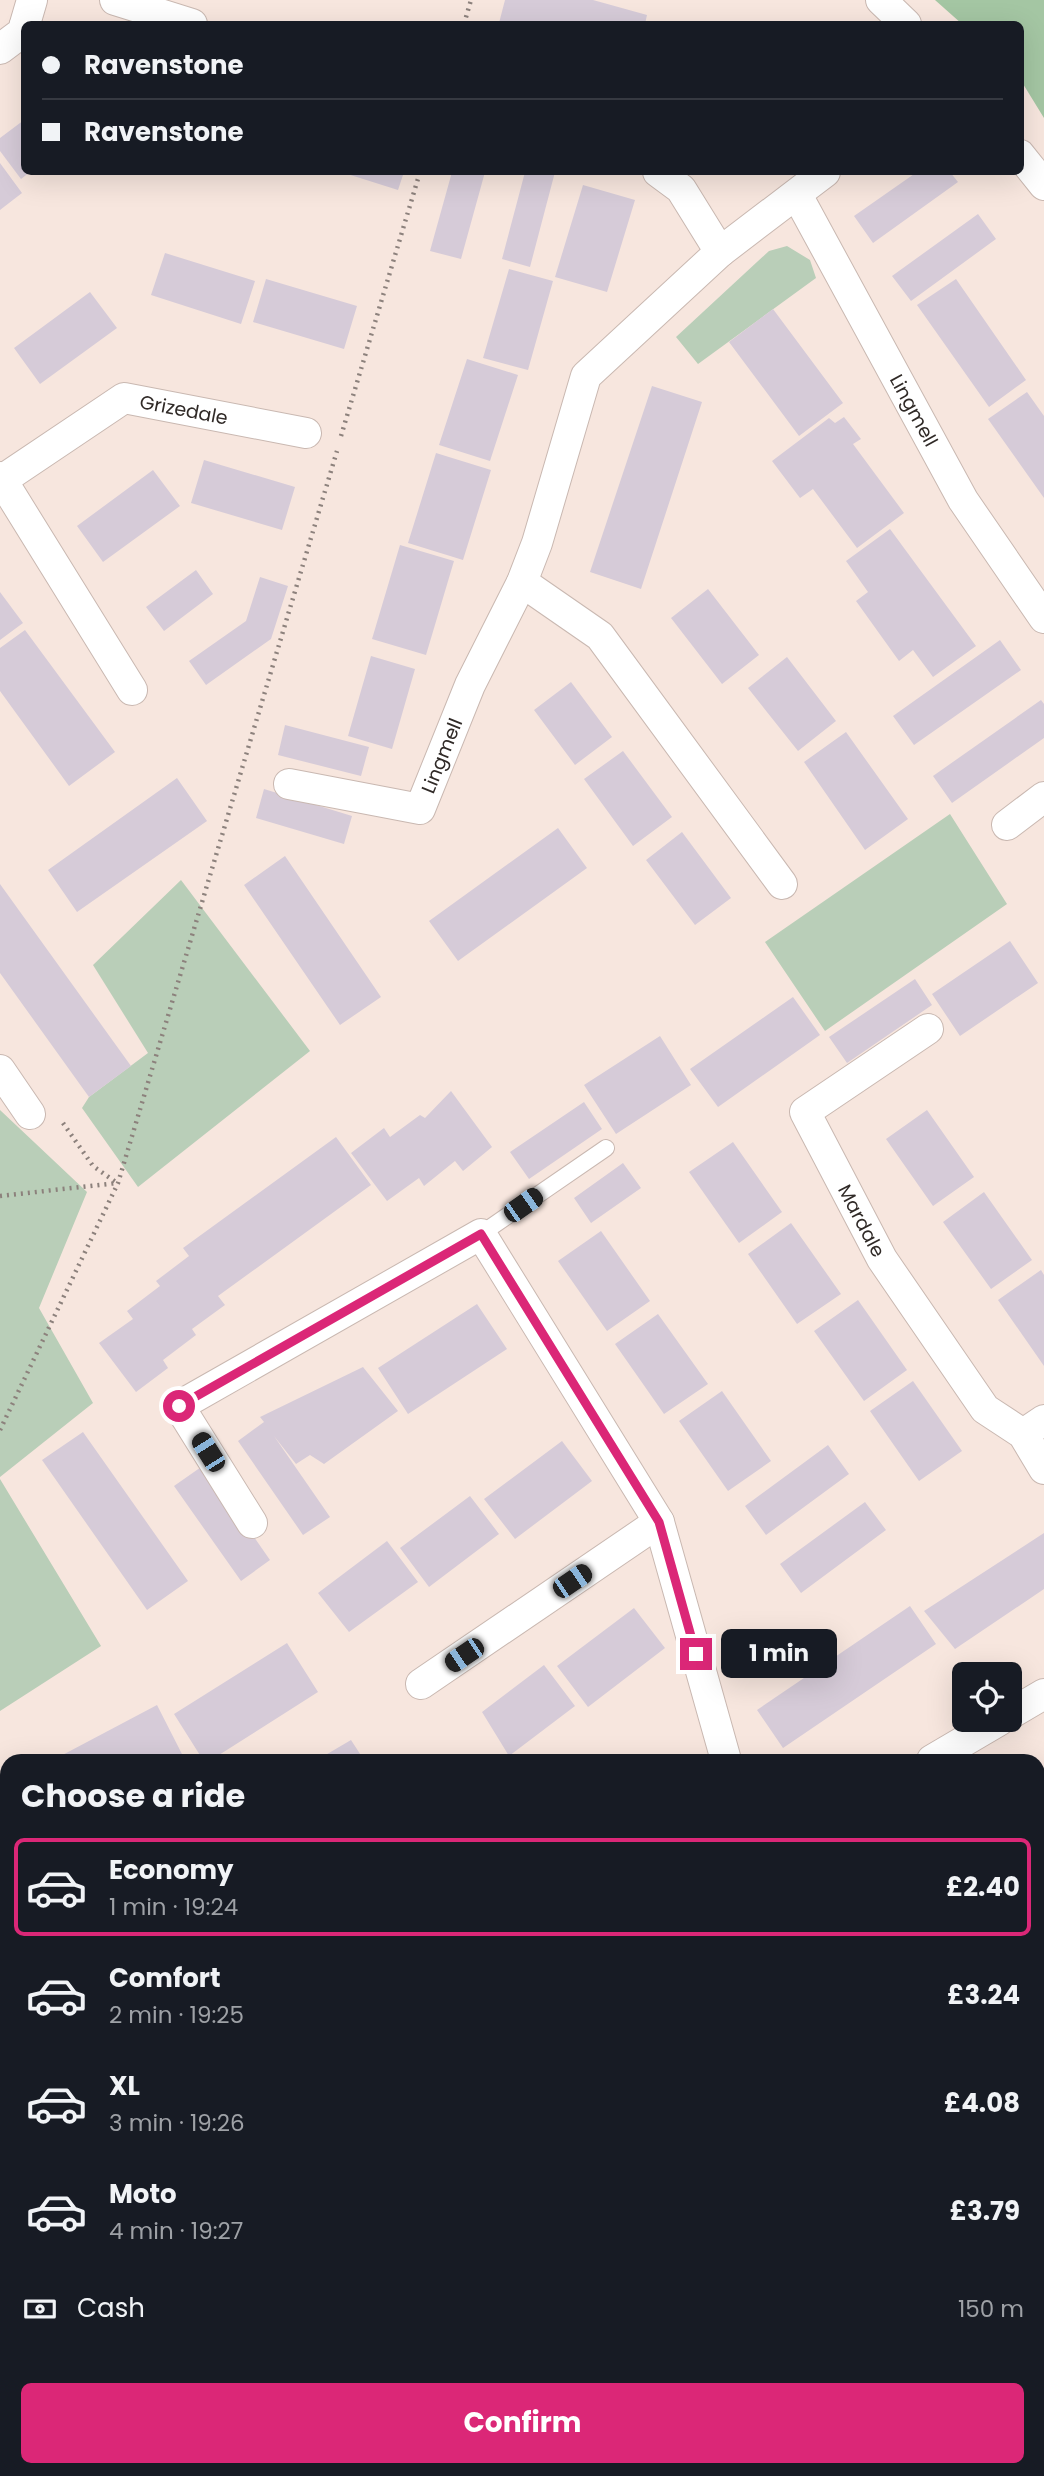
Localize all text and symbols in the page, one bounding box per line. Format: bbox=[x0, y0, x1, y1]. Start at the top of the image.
text: Ravenstone bbox=[84, 47, 244, 83]
text: Ravenstone bbox=[84, 114, 244, 150]
street label: Lingmell bbox=[883, 369, 944, 451]
street label: Grizedale bbox=[137, 388, 230, 432]
street label: Lingmell bbox=[415, 714, 469, 797]
street label: Mardale bbox=[831, 1180, 892, 1262]
car bbox=[500, 1184, 547, 1226]
route start bbox=[163, 1390, 195, 1422]
car bbox=[188, 1429, 229, 1475]
car bbox=[549, 1561, 596, 1601]
callout: 1 min bbox=[720, 1630, 836, 1678]
car bbox=[441, 1635, 488, 1675]
text: 1 min bbox=[749, 1637, 809, 1669]
route end bbox=[680, 1638, 712, 1670]
map controls bbox=[952, 1662, 1022, 1732]
button: locate bbox=[952, 1662, 1022, 1732]
text: Choose a ride bbox=[21, 1773, 245, 1818]
text: Economy bbox=[109, 1852, 233, 1888]
icon: car bbox=[25, 1856, 88, 1919]
text: £2.40 bbox=[946, 1869, 1020, 1905]
text: 1 min · 19:24 bbox=[109, 1891, 238, 1923]
text: Comfort bbox=[109, 1960, 221, 1996]
icon: car bbox=[25, 1964, 88, 2027]
text: £3.24 bbox=[947, 1977, 1020, 2013]
text: 2 min · 19:25 bbox=[109, 1999, 244, 2031]
text: XL bbox=[109, 2068, 140, 2104]
icon: car bbox=[25, 2072, 88, 2135]
text: £4.08 bbox=[944, 2085, 1020, 2121]
text: 3 min · 19:26 bbox=[109, 2107, 245, 2139]
text: Moto bbox=[109, 2176, 177, 2212]
icon: car bbox=[25, 2180, 88, 2243]
text: £3.79 bbox=[950, 2193, 1020, 2229]
text: 4 min · 19:27 bbox=[109, 2215, 243, 2247]
icon: cash bbox=[21, 2290, 59, 2328]
text: Cash bbox=[77, 2290, 145, 2326]
text: 150 m bbox=[958, 2293, 1024, 2325]
button: Confirm bbox=[21, 2383, 1024, 2463]

